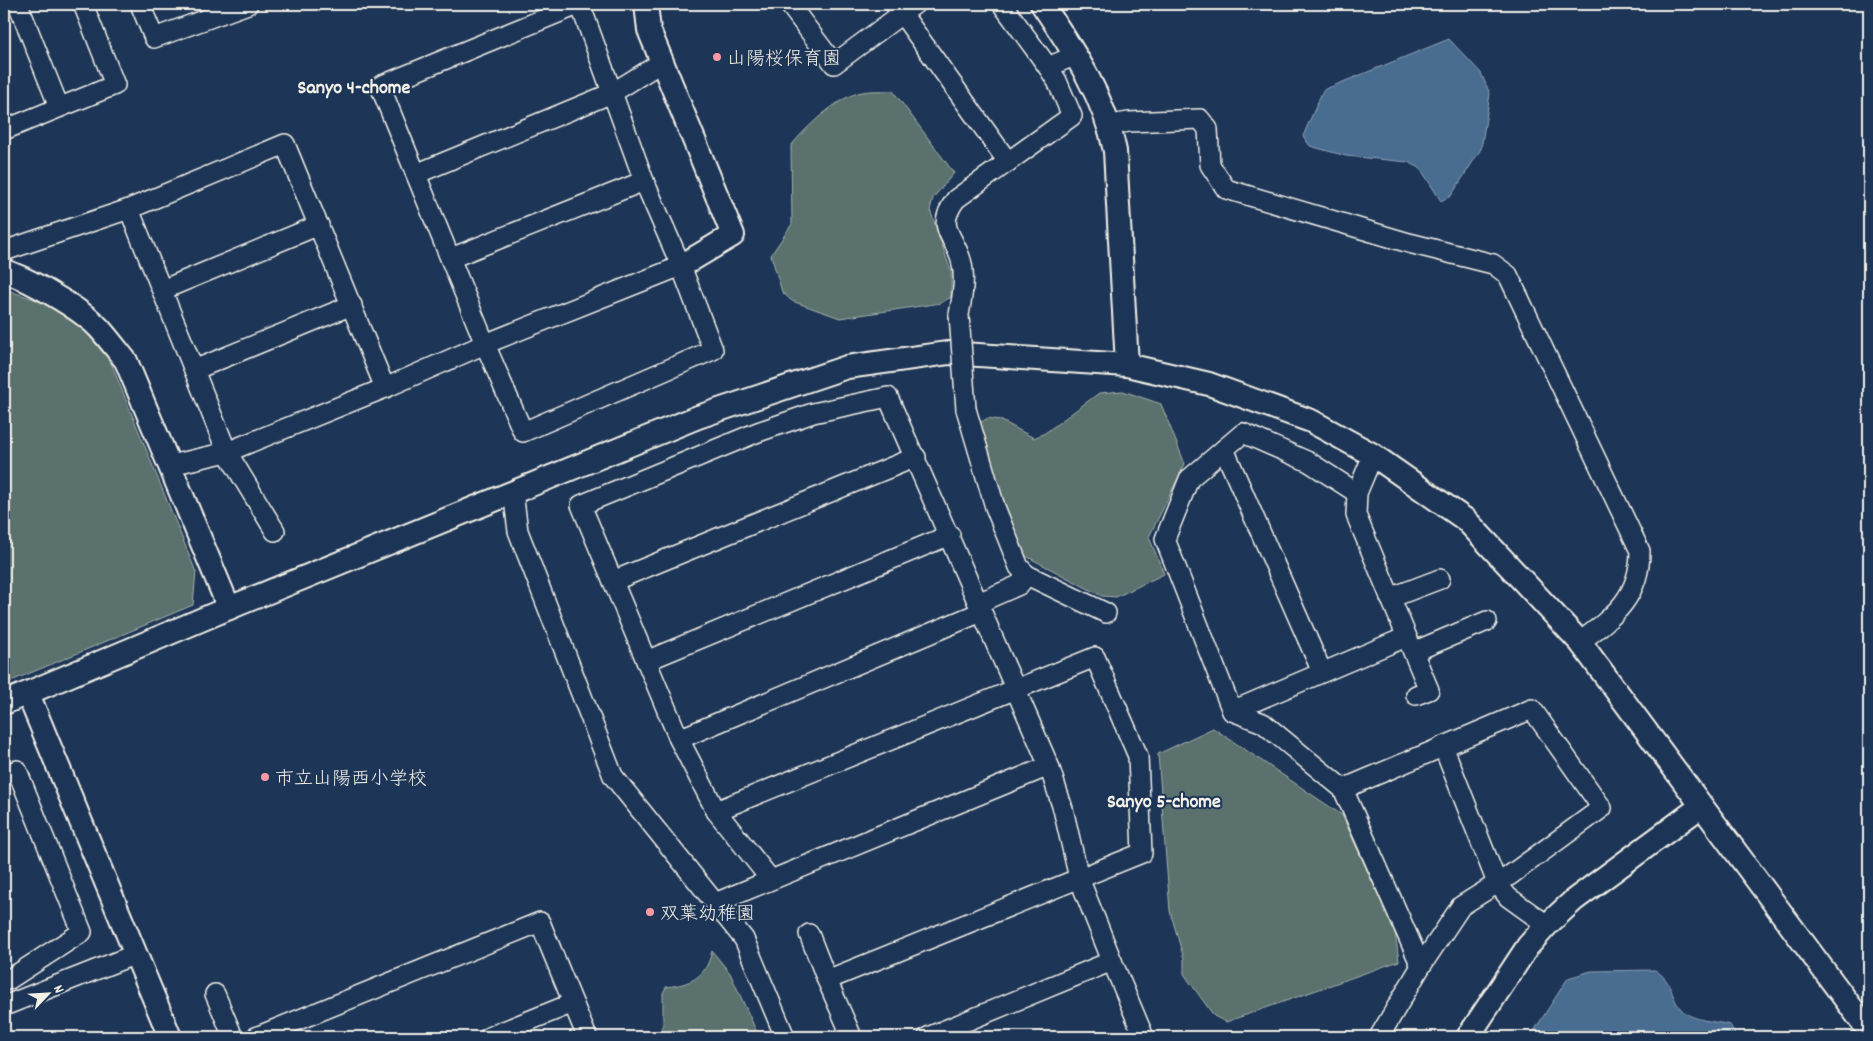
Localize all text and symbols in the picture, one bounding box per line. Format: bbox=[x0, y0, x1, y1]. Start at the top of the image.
place label: 山陽桜保育園 bbox=[727, 47, 841, 74]
marker: 山陽桜保育園 bbox=[711, 51, 723, 63]
district label: Sanyo 4-chome bbox=[298, 75, 411, 103]
place label: 市立山陽西小学校 bbox=[275, 767, 427, 794]
marker: 市立山陽西小学校 bbox=[259, 771, 271, 783]
district label: Sanyo 5-chome bbox=[1107, 789, 1221, 817]
place label: 双葉幼稚園 bbox=[660, 902, 755, 929]
marker: 双葉幼稚園 bbox=[644, 906, 656, 918]
north arrow bbox=[22, 968, 72, 1018]
text: N bbox=[47, 982, 69, 997]

